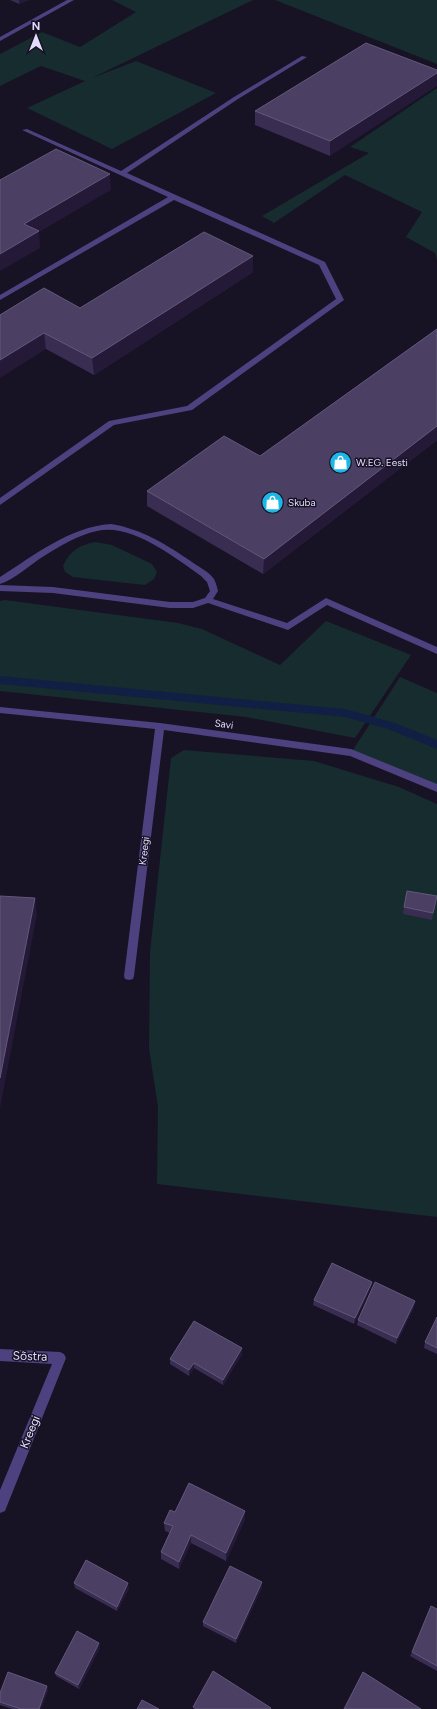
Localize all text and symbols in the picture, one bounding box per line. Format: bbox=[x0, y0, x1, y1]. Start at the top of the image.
north arrow bbox=[16, 16, 56, 56]
text: N bbox=[32, 20, 40, 33]
shop icon: W.EG. Eesti bbox=[328, 449, 354, 475]
place label: W.EG. Eesti bbox=[356, 456, 408, 469]
shop icon: Skuba bbox=[259, 489, 285, 515]
place label: Skuba bbox=[288, 496, 316, 509]
street label: Savi bbox=[214, 716, 234, 732]
street label: Kreegi bbox=[136, 836, 152, 866]
street label: Sõstra bbox=[12, 1348, 48, 1364]
street label: Kreegi bbox=[17, 1413, 43, 1451]

